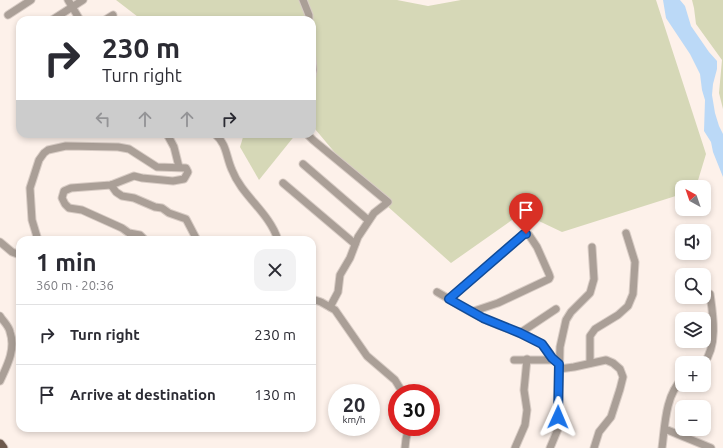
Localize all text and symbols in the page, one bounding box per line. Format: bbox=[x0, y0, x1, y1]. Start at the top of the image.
icon: right bbox=[36, 32, 88, 84]
text: 230 m bbox=[102, 32, 180, 63]
text: Turn right bbox=[102, 65, 182, 85]
icon: left bbox=[92, 108, 114, 130]
icon: ahead bbox=[134, 108, 156, 130]
icon: ahead bbox=[176, 108, 198, 130]
icon: right bbox=[218, 108, 240, 130]
north arrow bbox=[675, 180, 711, 216]
map controls bbox=[675, 180, 711, 436]
pin bbox=[509, 193, 543, 234]
icon: arrive bbox=[515, 199, 537, 221]
button: sound bbox=[675, 224, 711, 260]
text: 1 min bbox=[36, 249, 97, 276]
button: close bbox=[254, 249, 296, 291]
button: search bbox=[675, 268, 711, 304]
text: 360 m · 20:36 bbox=[36, 278, 114, 292]
button: layers bbox=[675, 312, 711, 348]
icon: right bbox=[36, 324, 58, 346]
text: Turn right bbox=[70, 326, 140, 343]
text: 230 m bbox=[254, 326, 296, 343]
button: + bbox=[675, 356, 711, 392]
icon: arrive bbox=[36, 384, 58, 406]
speed limit sign: 30 bbox=[388, 384, 440, 436]
text: Arrive at destination bbox=[70, 386, 216, 403]
text: 130 m bbox=[254, 386, 296, 403]
text: 20 bbox=[343, 393, 365, 416]
position arrow bbox=[537, 396, 579, 438]
button: − bbox=[675, 400, 711, 436]
text: km/h bbox=[342, 414, 366, 425]

